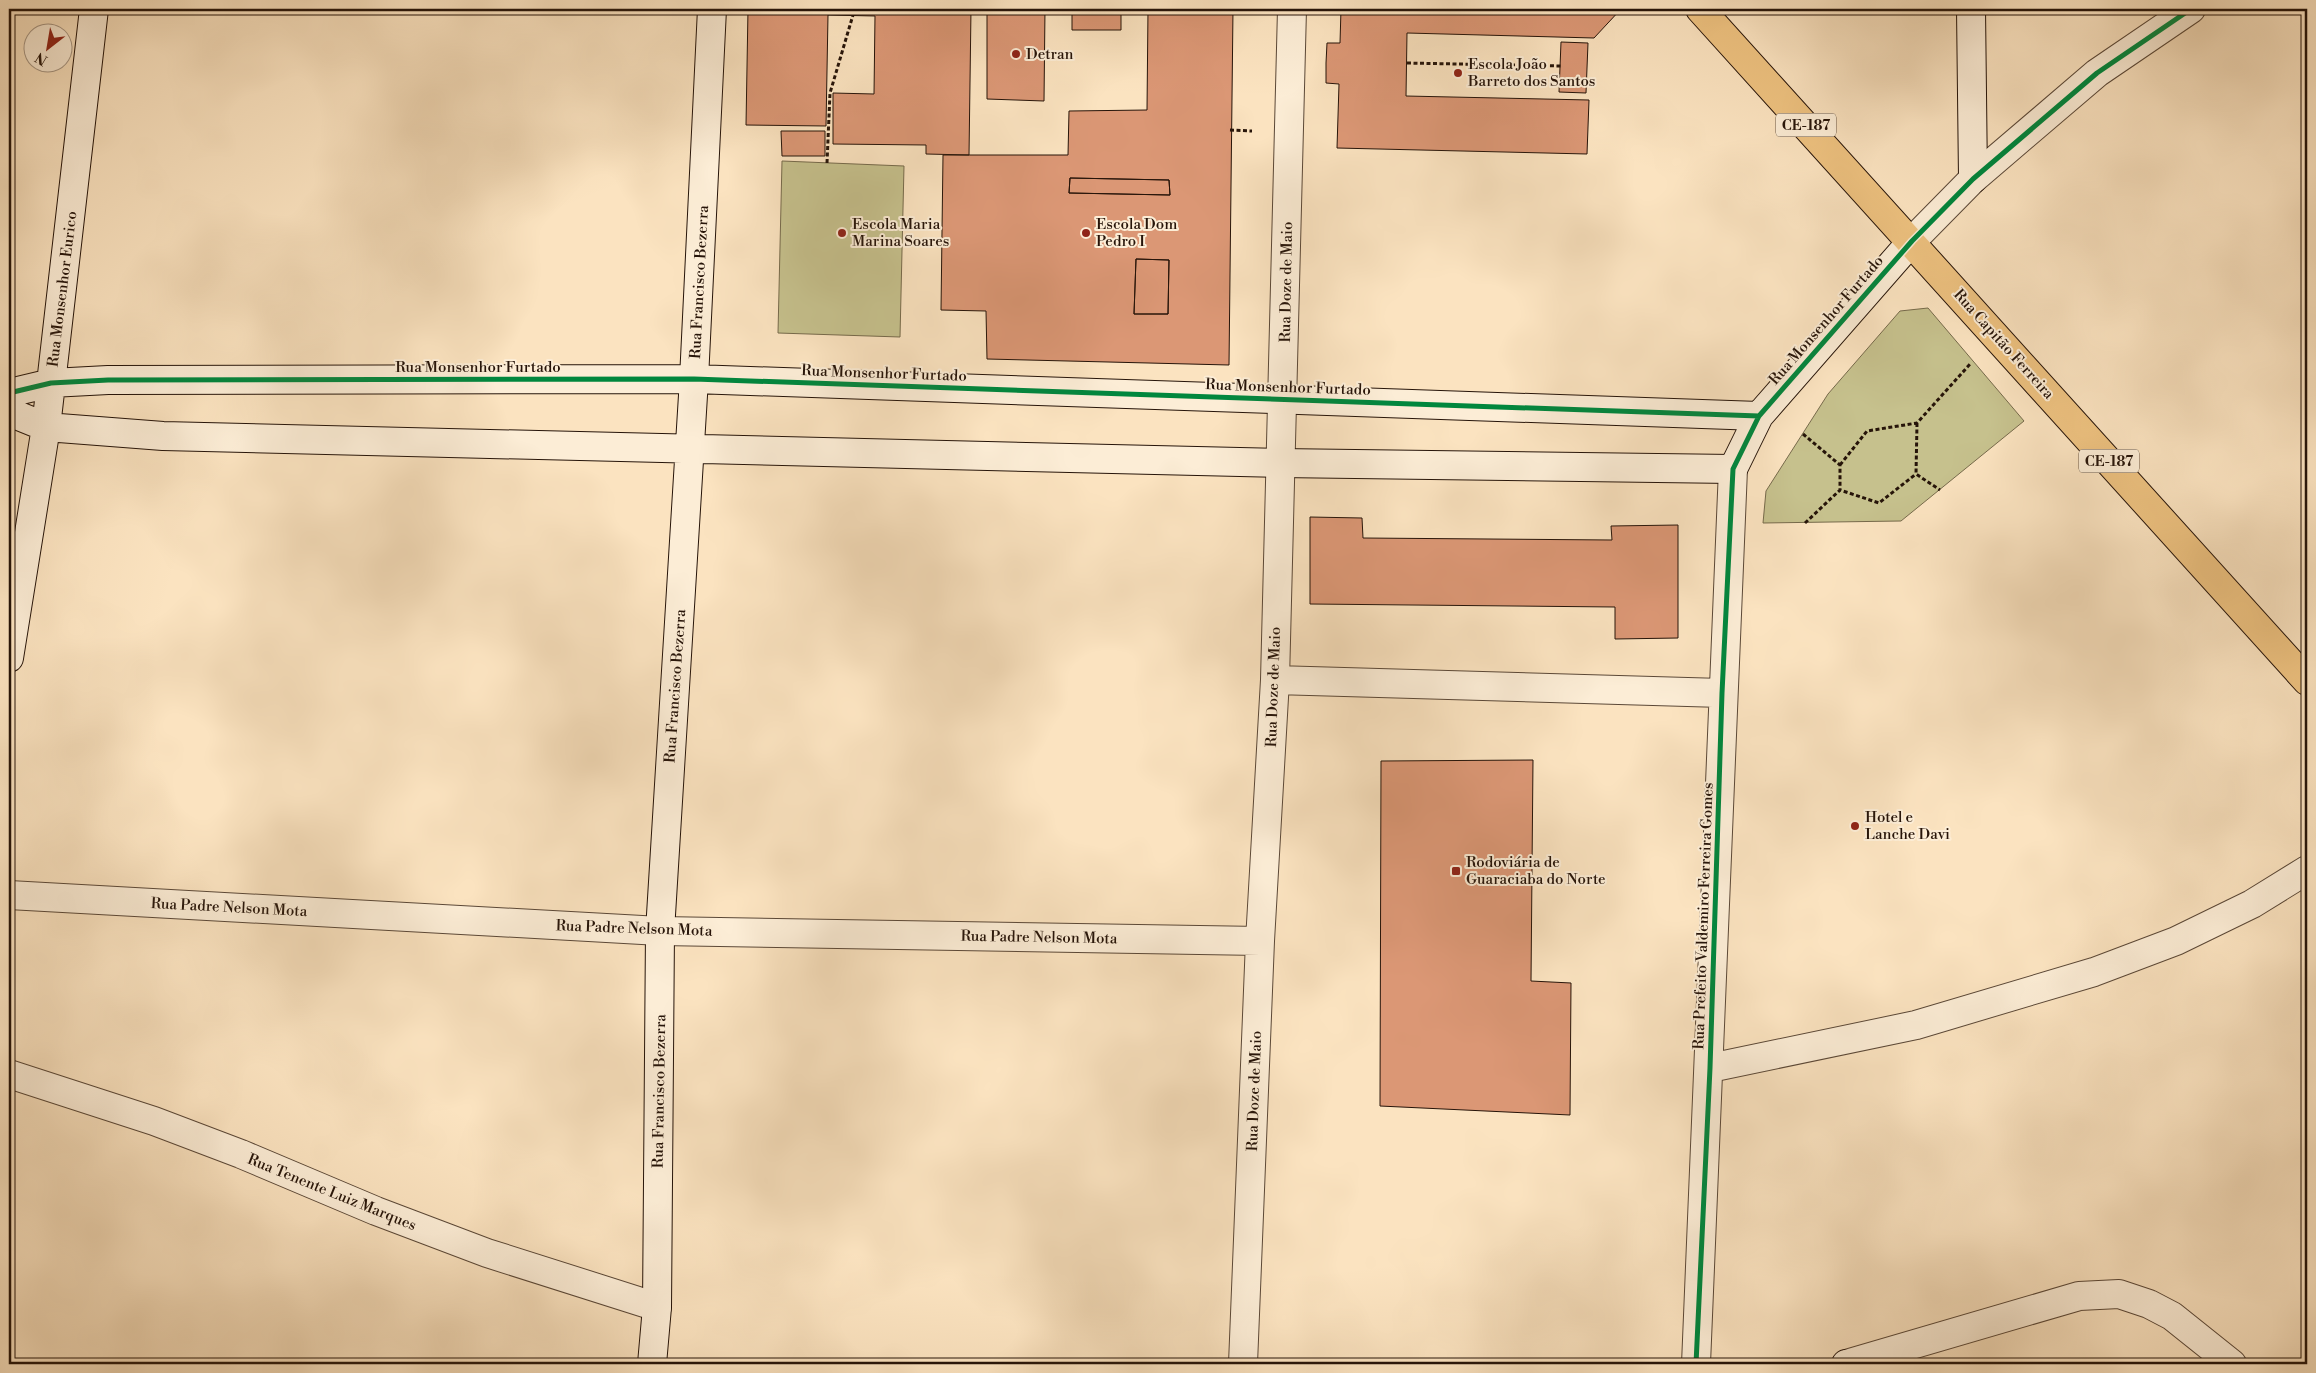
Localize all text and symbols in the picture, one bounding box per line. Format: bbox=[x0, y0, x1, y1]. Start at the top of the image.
north arrow bbox=[22, 22, 72, 72]
place label: Detran bbox=[1026, 45, 1074, 64]
text: N bbox=[32, 48, 51, 69]
marker: Detran bbox=[1010, 48, 1022, 60]
place label: Escola João Barreto dos Santos bbox=[1467, 55, 1595, 91]
marker: Escola João Barreto dos Santos bbox=[1452, 67, 1464, 79]
road number: CE-187 bbox=[1776, 114, 1836, 136]
street label: Rua Francisco Bezerra bbox=[686, 204, 713, 359]
street label: Rua Monsenhor Eurico bbox=[44, 210, 81, 368]
place label: Escola Maria Marina Soares bbox=[852, 215, 949, 251]
place label: Escola Dom Pedro I bbox=[1096, 215, 1177, 251]
street label: Rua Doze de Maio bbox=[1276, 221, 1297, 343]
marker: Escola Maria Marina Soares bbox=[836, 227, 848, 239]
marker: Escola Dom Pedro I bbox=[1080, 227, 1092, 239]
street label: Rua Monsenhor Furtado bbox=[1765, 252, 1888, 389]
street label: Rua Capitão Ferreira bbox=[1949, 285, 2058, 404]
street label: Rua Monsenhor Furtado bbox=[395, 358, 561, 377]
street label: Rua Monsenhor Furtado bbox=[801, 361, 967, 386]
street label: Rua Monsenhor Furtado bbox=[1205, 375, 1371, 400]
road number: CE-187 bbox=[2079, 450, 2139, 472]
street label: Rua Francisco Bezerra bbox=[661, 608, 690, 764]
street label: Rua Doze de Maio bbox=[1262, 626, 1285, 748]
street label: Rua Prefeito Valdemiro Ferreira Gomes bbox=[1689, 782, 1718, 1050]
place label: Hotel e Lanche Davi bbox=[1865, 808, 1950, 844]
marker: Hotel e Lanche Davi bbox=[1849, 820, 1861, 832]
place label: Rodoviária de Guaraciaba do Norte bbox=[1466, 853, 1606, 889]
marker: Rodoviária de Guaraciaba do Norte bbox=[1450, 865, 1462, 877]
street label: Rua Padre Nelson Mota bbox=[150, 894, 308, 921]
street label: Rua Padre Nelson Mota bbox=[555, 916, 713, 941]
street label: Rua Padre Nelson Mota bbox=[960, 927, 1118, 948]
street label: Rua Francisco Bezerra bbox=[649, 1013, 670, 1168]
street label: Rua Doze de Maio bbox=[1243, 1030, 1266, 1152]
street label: Rua Tenente Luiz Marques bbox=[245, 1150, 419, 1235]

